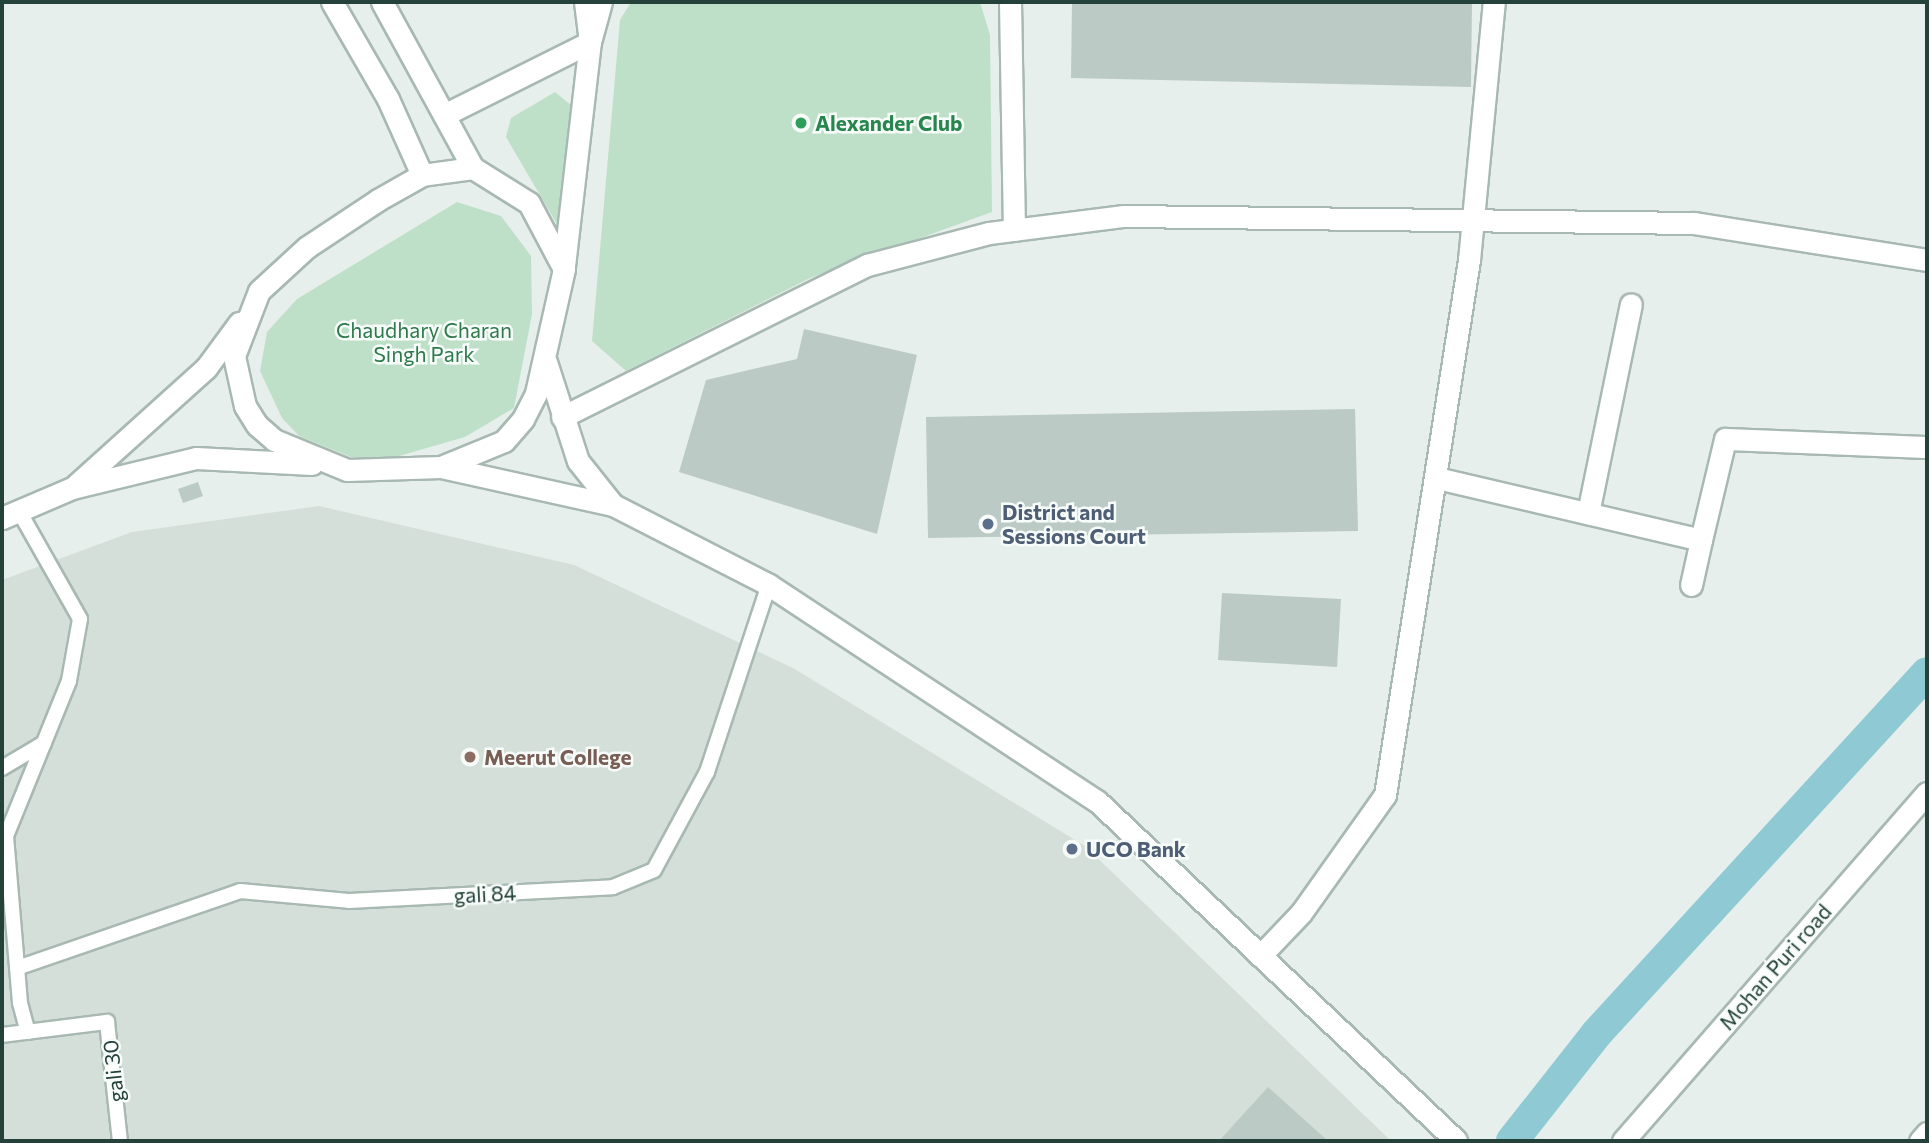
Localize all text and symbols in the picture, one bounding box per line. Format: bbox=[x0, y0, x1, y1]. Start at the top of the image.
place label: Alexander Club bbox=[815, 110, 963, 136]
marker: Alexander Club bbox=[793, 115, 809, 131]
park label: Chaudhary Charan Singh Park bbox=[336, 317, 512, 367]
place label: District and Sessions Court bbox=[1002, 499, 1146, 549]
marker: District and Sessions Court bbox=[980, 516, 996, 532]
place label: Meerut College bbox=[484, 744, 632, 770]
marker: Meerut College bbox=[462, 749, 478, 765]
place label: UCO Bank bbox=[1086, 836, 1186, 862]
marker: UCO Bank bbox=[1064, 841, 1080, 857]
street label: gali 84 bbox=[453, 880, 517, 908]
street label: Mohan Puri road bbox=[1714, 899, 1836, 1035]
street label: gali 30 bbox=[97, 1039, 129, 1103]

